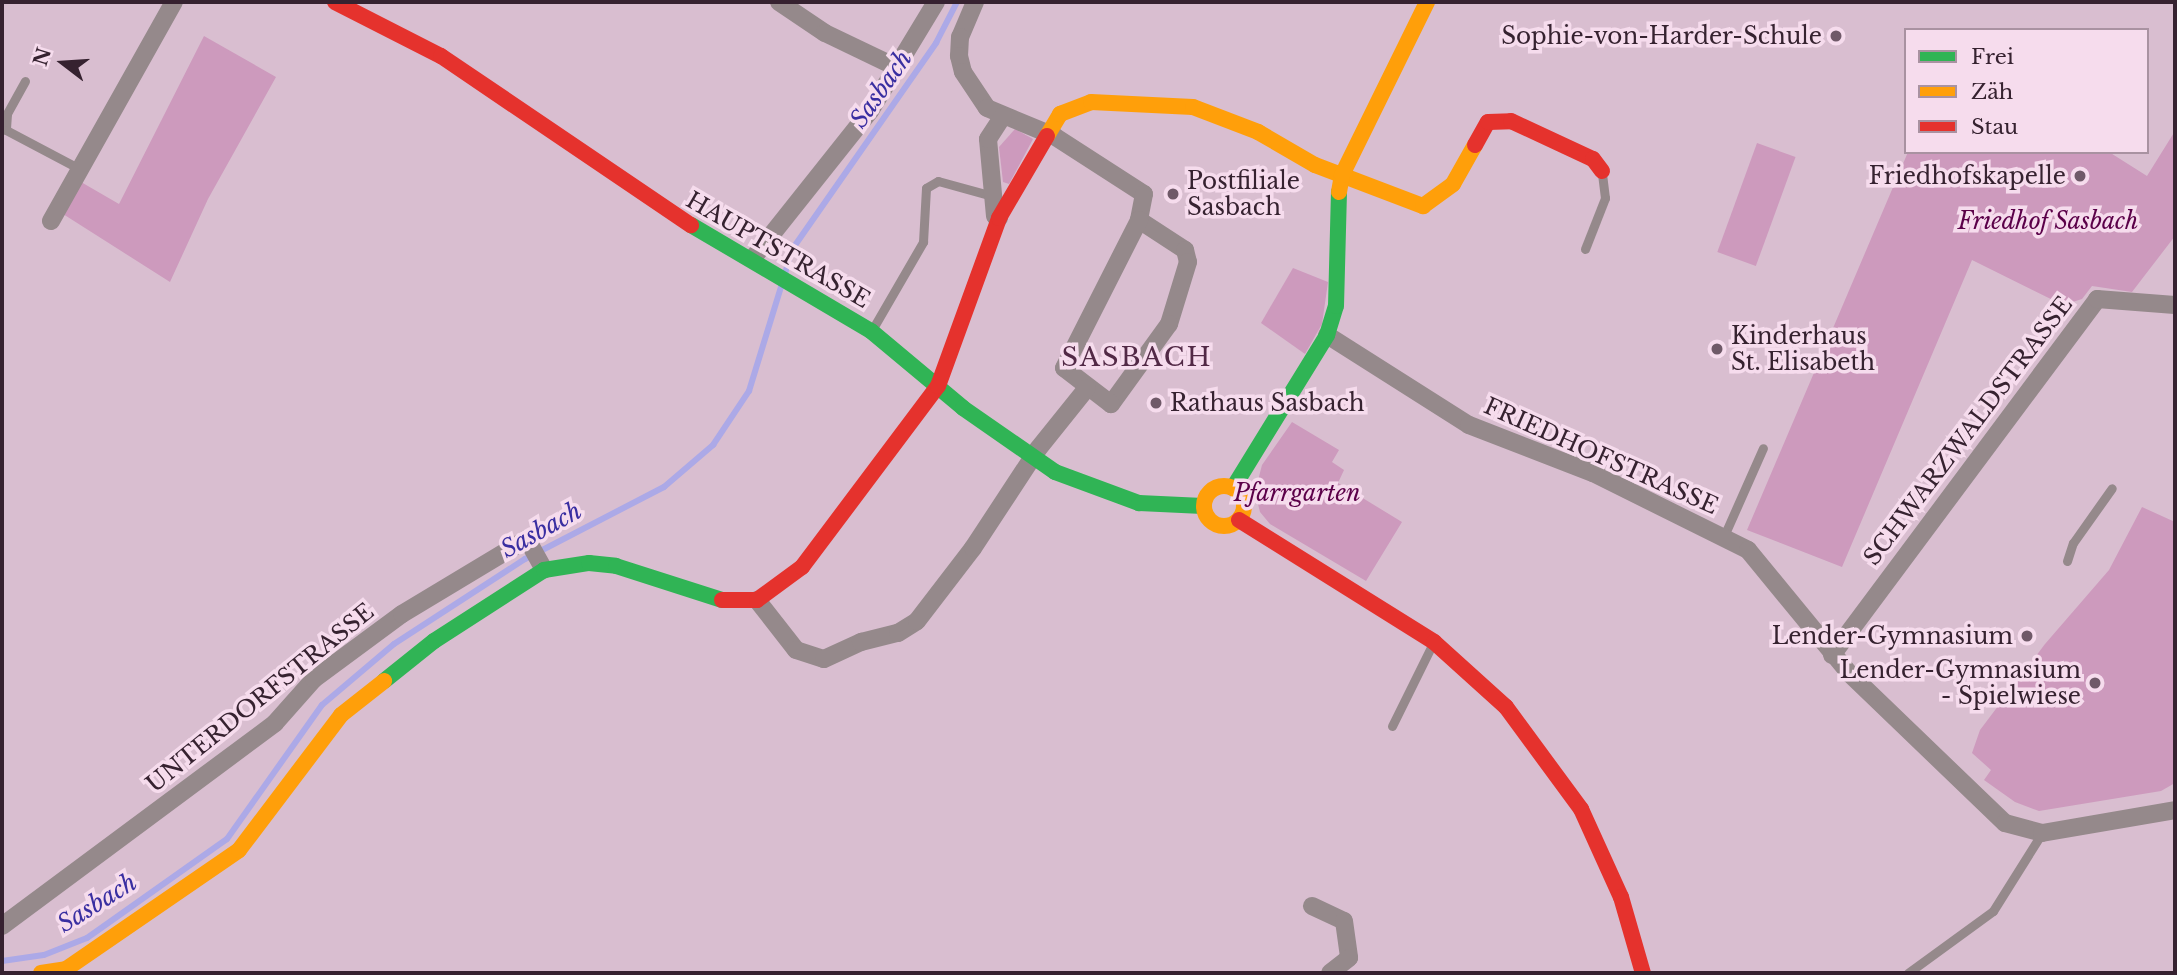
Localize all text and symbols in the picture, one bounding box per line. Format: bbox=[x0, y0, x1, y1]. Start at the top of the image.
place label: Sophie-von-Harder-Schule bbox=[1501, 22, 1822, 50]
north arrow bbox=[28, 28, 98, 98]
marker: Sophie-von-Harder-Schule bbox=[1828, 28, 1844, 44]
legend bbox=[1904, 28, 2149, 154]
text: Frei bbox=[1971, 44, 2014, 70]
text: N bbox=[29, 45, 56, 69]
water label: Sasbach bbox=[844, 45, 918, 133]
text: Zäh bbox=[1971, 79, 2013, 105]
text: Stau bbox=[1971, 114, 2018, 140]
place label: Friedhofskapelle bbox=[1869, 162, 2066, 190]
place label: Postfiliale Sasbach bbox=[1187, 167, 1300, 221]
marker: Friedhofskapelle bbox=[2072, 168, 2088, 184]
street label: HAUPTSTRASSE bbox=[681, 186, 875, 314]
marker: Postfiliale Sasbach bbox=[1165, 186, 1181, 202]
park label: Friedhof Sasbach bbox=[1958, 207, 2138, 235]
street label: SCHWARZWALDSTRASSE bbox=[1858, 291, 2078, 571]
place label: Kinderhaus St. Elisabeth bbox=[1731, 322, 1875, 376]
marker: Kinderhaus St. Elisabeth bbox=[1709, 341, 1725, 357]
district label: SASBACH bbox=[1062, 342, 1212, 374]
place label: Rathaus Sasbach bbox=[1170, 389, 1365, 417]
street label: FRIEDHOFSTRASSE bbox=[1480, 392, 1722, 520]
marker: Rathaus Sasbach bbox=[1148, 395, 1164, 411]
park label: Pfarrgarten bbox=[1234, 479, 1360, 507]
water label: Sasbach bbox=[496, 496, 586, 564]
street label: UNTERDORFSTRASSE bbox=[141, 598, 379, 798]
place label: Lender-Gymnasium bbox=[1772, 622, 2013, 650]
marker: Lender-Gymnasium bbox=[2019, 628, 2035, 644]
place label: Lender-Gymnasium - Spielwiese bbox=[1840, 656, 2081, 710]
marker: Lender-Gymnasium - Spielwiese bbox=[2087, 675, 2103, 691]
water label: Sasbach bbox=[52, 868, 142, 938]

